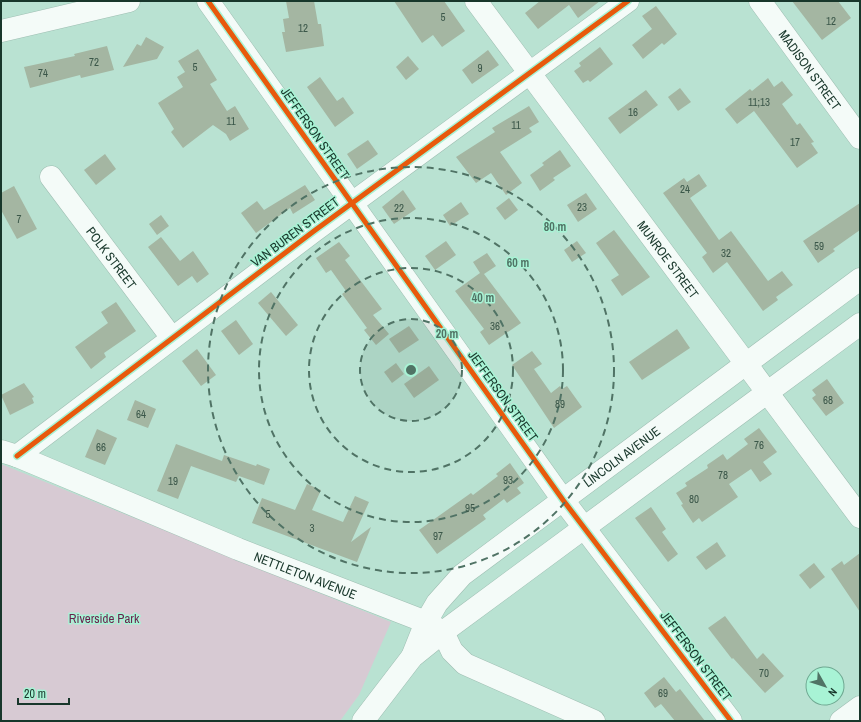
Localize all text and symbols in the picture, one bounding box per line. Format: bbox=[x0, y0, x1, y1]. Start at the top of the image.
house number: 5 bbox=[440, 10, 446, 24]
house number: 12 bbox=[826, 14, 836, 28]
house number: 12 bbox=[298, 21, 308, 35]
street label: MADISON STREET bbox=[775, 26, 845, 113]
house number: 72 bbox=[89, 55, 99, 69]
house number: 5 bbox=[192, 60, 198, 74]
house number: 9 bbox=[477, 61, 483, 75]
house number: 74 bbox=[38, 66, 48, 80]
street label: JEFFERSON STREET bbox=[277, 84, 353, 183]
house number: 11;13 bbox=[748, 95, 770, 109]
house number: 16 bbox=[628, 105, 638, 119]
house number: 11 bbox=[226, 114, 236, 128]
house number: 11 bbox=[511, 118, 521, 132]
house number: 17 bbox=[790, 135, 800, 149]
house number: 24 bbox=[680, 182, 690, 196]
street label: VAN BUREN STREET bbox=[247, 193, 343, 271]
house number: 23 bbox=[577, 200, 587, 214]
house number: 22 bbox=[394, 201, 404, 215]
house number: 7 bbox=[16, 212, 22, 226]
street label: MUNROE STREET bbox=[634, 217, 703, 302]
text: 80 m bbox=[544, 219, 566, 235]
street label: POLK STREET bbox=[83, 223, 141, 293]
house number: 59 bbox=[814, 239, 824, 253]
house number: 32 bbox=[721, 246, 731, 260]
text: 60 m bbox=[507, 255, 529, 271]
text: 40 m bbox=[472, 290, 494, 306]
house number: 36 bbox=[490, 319, 500, 333]
text: 20 m bbox=[436, 326, 458, 342]
street label: JEFFERSON STREET bbox=[464, 347, 542, 445]
centre of rings bbox=[404, 363, 418, 377]
house number: 68 bbox=[823, 393, 833, 407]
house number: 89 bbox=[555, 397, 565, 411]
house number: 64 bbox=[136, 407, 146, 421]
street label: LINCOLN AVENUE bbox=[580, 422, 663, 491]
house number: 76 bbox=[754, 438, 764, 452]
house number: 66 bbox=[96, 440, 106, 454]
house number: 78 bbox=[718, 468, 728, 482]
house number: 93 bbox=[503, 473, 513, 487]
house number: 19 bbox=[168, 474, 178, 488]
house number: 80 bbox=[689, 492, 699, 506]
house number: 95 bbox=[465, 501, 475, 515]
house number: 5 bbox=[265, 507, 271, 521]
house number: 3 bbox=[309, 521, 315, 535]
house number: 97 bbox=[433, 529, 443, 543]
street label: NETTLETON AVENUE bbox=[252, 548, 359, 603]
street label: JEFFERSON STREET bbox=[657, 608, 736, 705]
park label: Riverside Park bbox=[69, 610, 140, 627]
house number: 70 bbox=[759, 666, 769, 680]
north arrow bbox=[805, 666, 845, 706]
scale bar bbox=[18, 680, 69, 706]
text: N bbox=[825, 685, 840, 699]
text: 20 m bbox=[24, 686, 46, 702]
house number: 69 bbox=[658, 686, 668, 700]

